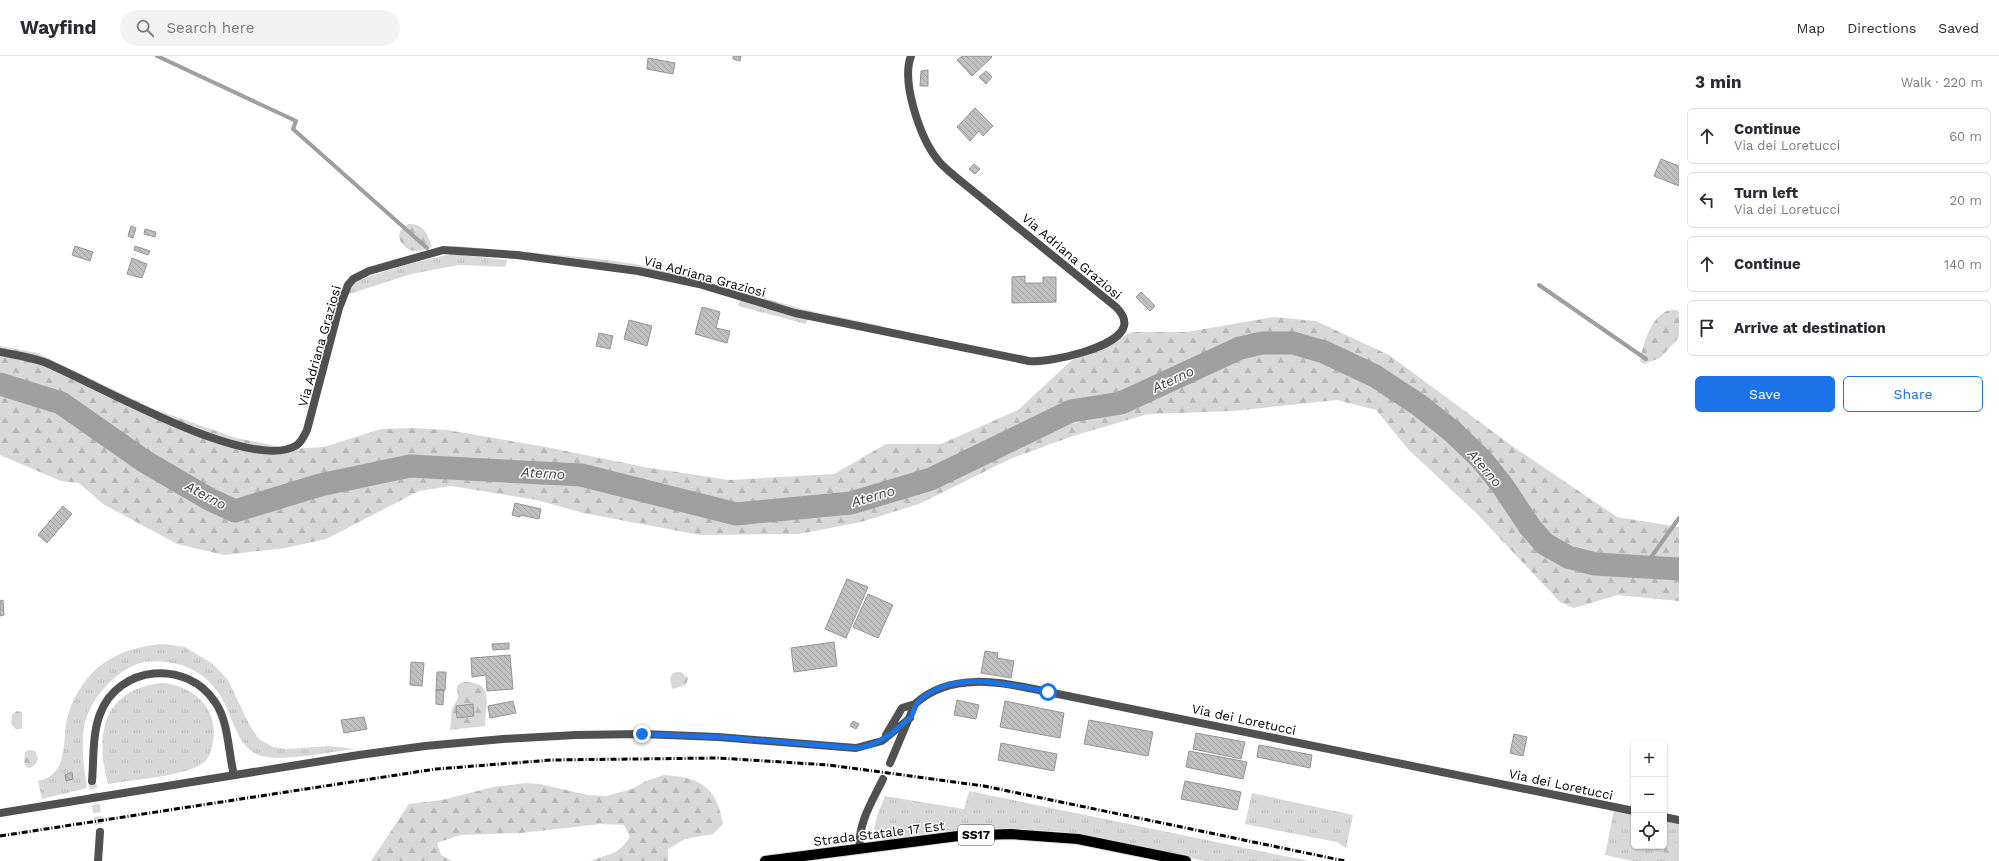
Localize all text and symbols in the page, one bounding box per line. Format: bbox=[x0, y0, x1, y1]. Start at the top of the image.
search box bbox=[120, 10, 400, 46]
text: Wayfind bbox=[20, 16, 96, 39]
icon: search bbox=[134, 17, 156, 39]
text: Search here bbox=[166, 19, 254, 37]
text: Map bbox=[1797, 20, 1825, 36]
text: Directions bbox=[1847, 20, 1916, 36]
text: Saved bbox=[1938, 20, 1979, 36]
text: 3 min bbox=[1695, 72, 1741, 92]
text: Walk · 220 m bbox=[1901, 75, 1983, 90]
text: Continue bbox=[1734, 120, 1801, 138]
icon: ahead bbox=[1696, 125, 1718, 147]
text: 60 m bbox=[1949, 129, 1982, 144]
text: Via dei Loretucci bbox=[1734, 138, 1840, 153]
text: Turn left bbox=[1734, 184, 1798, 202]
icon: left bbox=[1696, 189, 1718, 211]
text: 20 m bbox=[1950, 193, 1982, 208]
text: Via dei Loretucci bbox=[1734, 202, 1840, 217]
street label: Via Adriana Graziosi bbox=[1019, 210, 1125, 302]
street label: Via Adriana Graziosi bbox=[642, 253, 767, 300]
icon: ahead bbox=[1696, 253, 1718, 275]
text: Continue bbox=[1734, 255, 1801, 273]
text: 140 m bbox=[1944, 257, 1982, 272]
street label: Via Adriana Graziosi bbox=[295, 284, 344, 409]
icon: arrive bbox=[1696, 317, 1718, 339]
text: Arrive at destination bbox=[1734, 319, 1886, 337]
water label: Aterno bbox=[1149, 362, 1196, 396]
button: Save bbox=[1695, 376, 1835, 412]
button: Share bbox=[1843, 376, 1983, 412]
water label: Aterno bbox=[1464, 445, 1506, 490]
water label: Aterno bbox=[519, 464, 566, 482]
water label: Aterno bbox=[182, 477, 229, 512]
water label: Aterno bbox=[849, 482, 896, 510]
route start bbox=[1039, 683, 1057, 701]
street label: Via dei Loretucci bbox=[1190, 701, 1297, 738]
route end bbox=[633, 725, 651, 743]
map controls bbox=[1631, 741, 1667, 849]
button: + bbox=[1631, 741, 1667, 777]
street label: Via dei Loretucci bbox=[1507, 766, 1614, 803]
button: − bbox=[1631, 777, 1667, 813]
button: locate bbox=[1631, 813, 1667, 849]
street label: Strada Statale 17 Est bbox=[813, 818, 946, 849]
road number: SS17 bbox=[958, 825, 994, 845]

